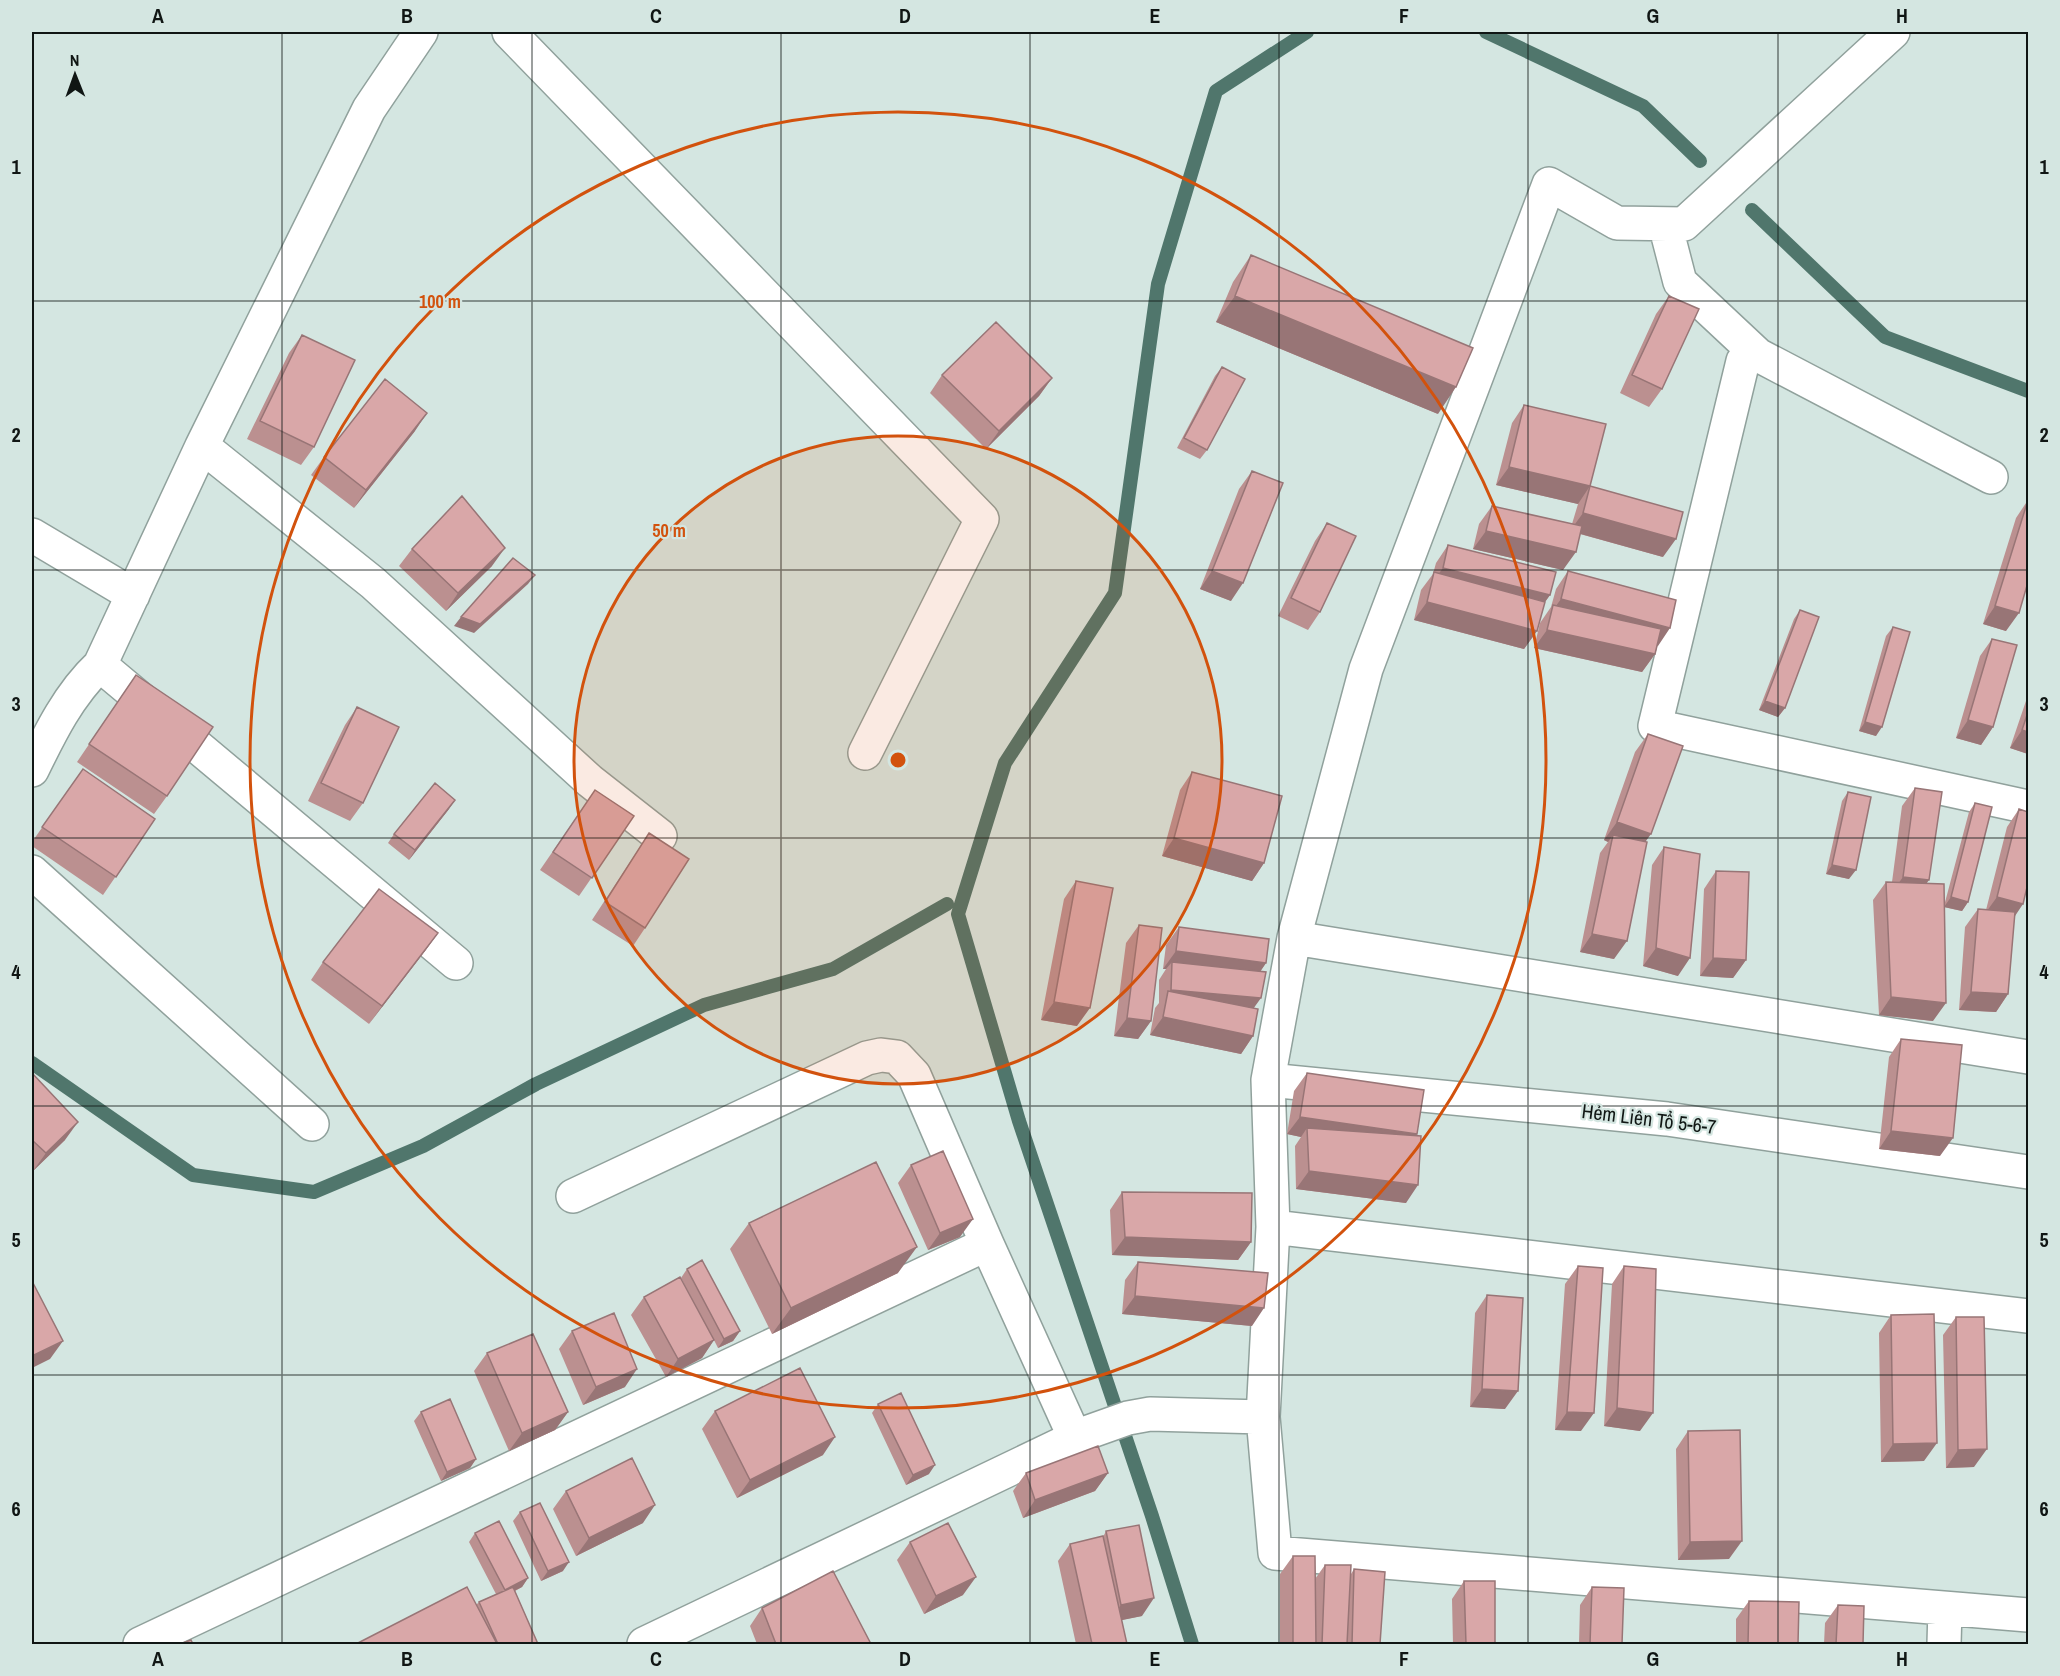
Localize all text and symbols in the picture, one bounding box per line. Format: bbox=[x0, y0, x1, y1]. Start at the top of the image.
text: A bbox=[152, 2, 164, 29]
text: B bbox=[401, 2, 413, 29]
text: C bbox=[650, 2, 662, 29]
text: D bbox=[899, 2, 911, 29]
text: E bbox=[1150, 2, 1161, 29]
text: F bbox=[1399, 2, 1409, 29]
text: G bbox=[1647, 2, 1659, 29]
text: H bbox=[1896, 2, 1908, 29]
north arrow bbox=[45, 45, 105, 105]
text: N bbox=[70, 49, 80, 71]
text: 1 bbox=[11, 153, 21, 180]
text: 1 bbox=[2039, 153, 2049, 180]
text: 100 m bbox=[419, 289, 461, 314]
text: 2 bbox=[11, 421, 21, 448]
text: 2 bbox=[2039, 421, 2049, 448]
text: 50 m bbox=[652, 518, 686, 543]
text: 3 bbox=[11, 690, 21, 717]
text: 3 bbox=[2039, 690, 2049, 717]
centre of rings bbox=[888, 750, 908, 770]
text: 4 bbox=[11, 958, 21, 985]
text: 4 bbox=[2039, 958, 2049, 985]
street label: Hẻm Liên Tổ 5-6-7 bbox=[1580, 1097, 1718, 1140]
text: 5 bbox=[11, 1226, 21, 1253]
text: 5 bbox=[2039, 1226, 2049, 1253]
text: 6 bbox=[11, 1495, 21, 1522]
text: 6 bbox=[2039, 1495, 2049, 1522]
text: A bbox=[152, 1645, 164, 1672]
text: B bbox=[401, 1645, 413, 1672]
text: C bbox=[650, 1645, 662, 1672]
text: D bbox=[899, 1645, 911, 1672]
text: E bbox=[1150, 1645, 1161, 1672]
text: F bbox=[1399, 1645, 1409, 1672]
text: G bbox=[1647, 1645, 1659, 1672]
text: H bbox=[1896, 1645, 1908, 1672]

